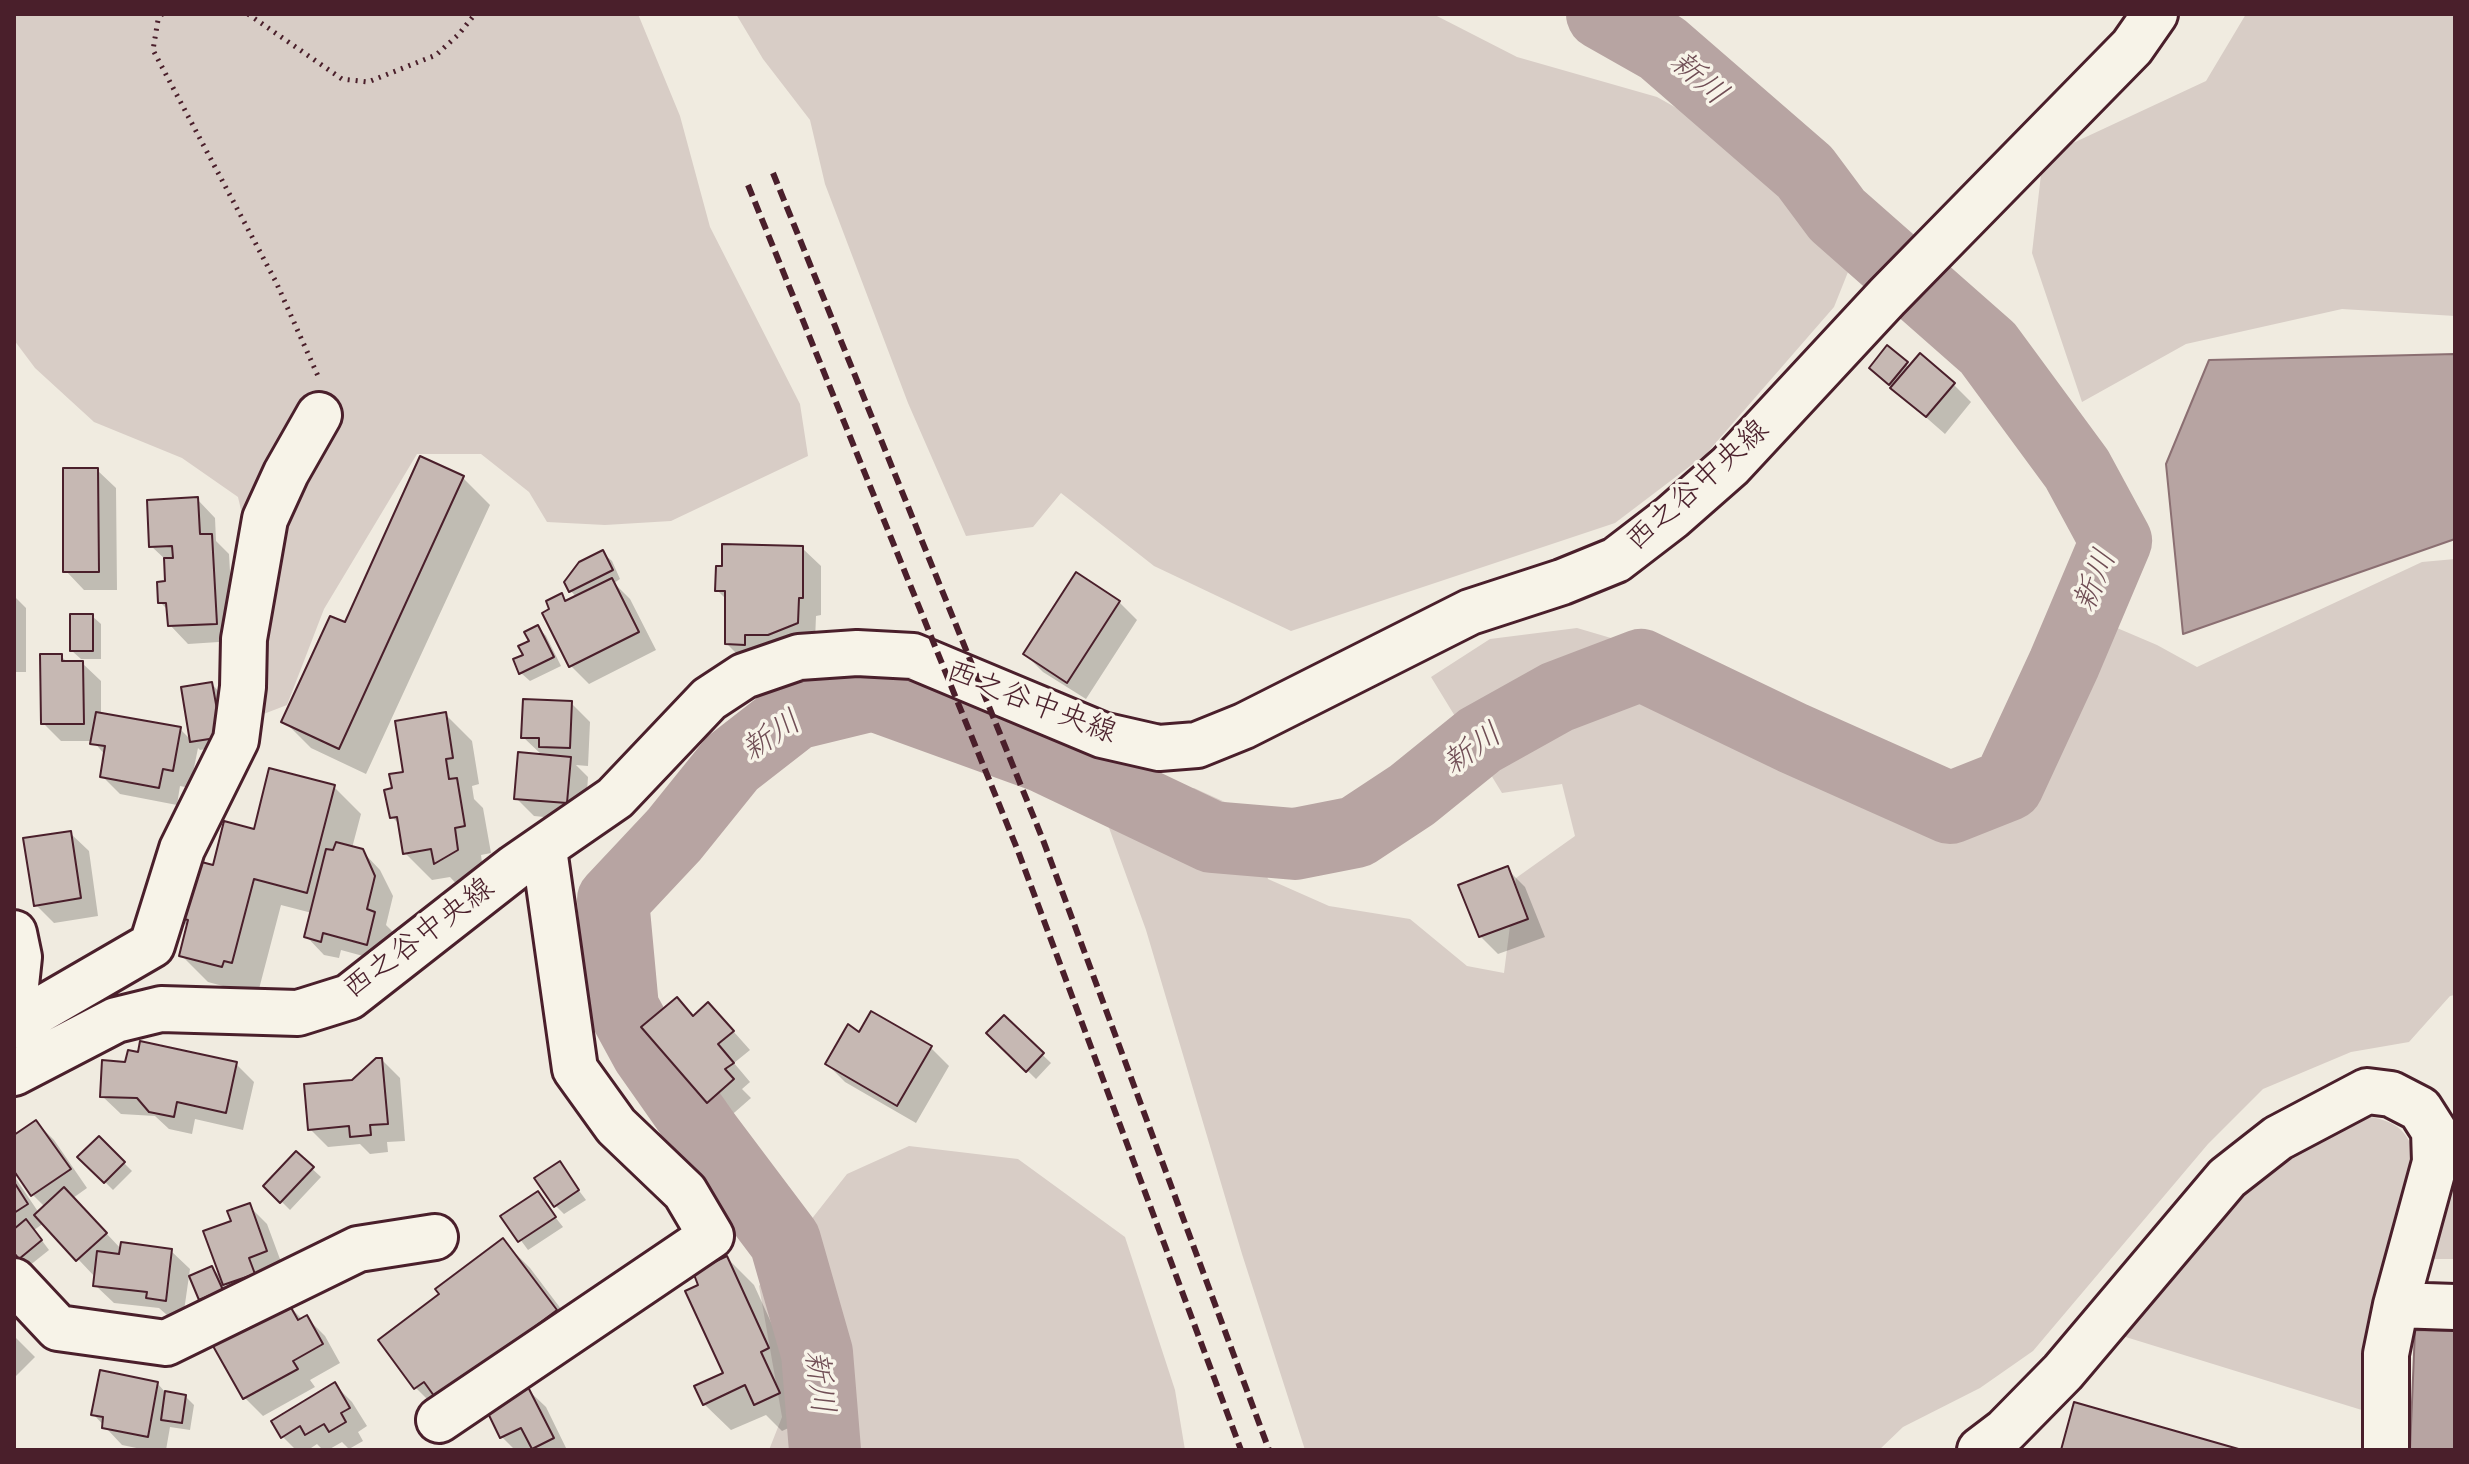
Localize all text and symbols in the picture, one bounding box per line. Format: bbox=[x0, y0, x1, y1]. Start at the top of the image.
water label: 新川 bbox=[1661, 44, 1735, 114]
street label: 西之谷中央線 bbox=[1619, 412, 1777, 560]
water label: 新川 bbox=[2066, 544, 2126, 618]
street label: 西之谷中央線 bbox=[941, 654, 1121, 752]
water label: 新川 bbox=[735, 703, 809, 771]
water label: 新川 bbox=[1436, 716, 1510, 784]
street label: 西之谷中央線 bbox=[336, 870, 502, 1008]
water label: 新川 bbox=[795, 1348, 841, 1416]

